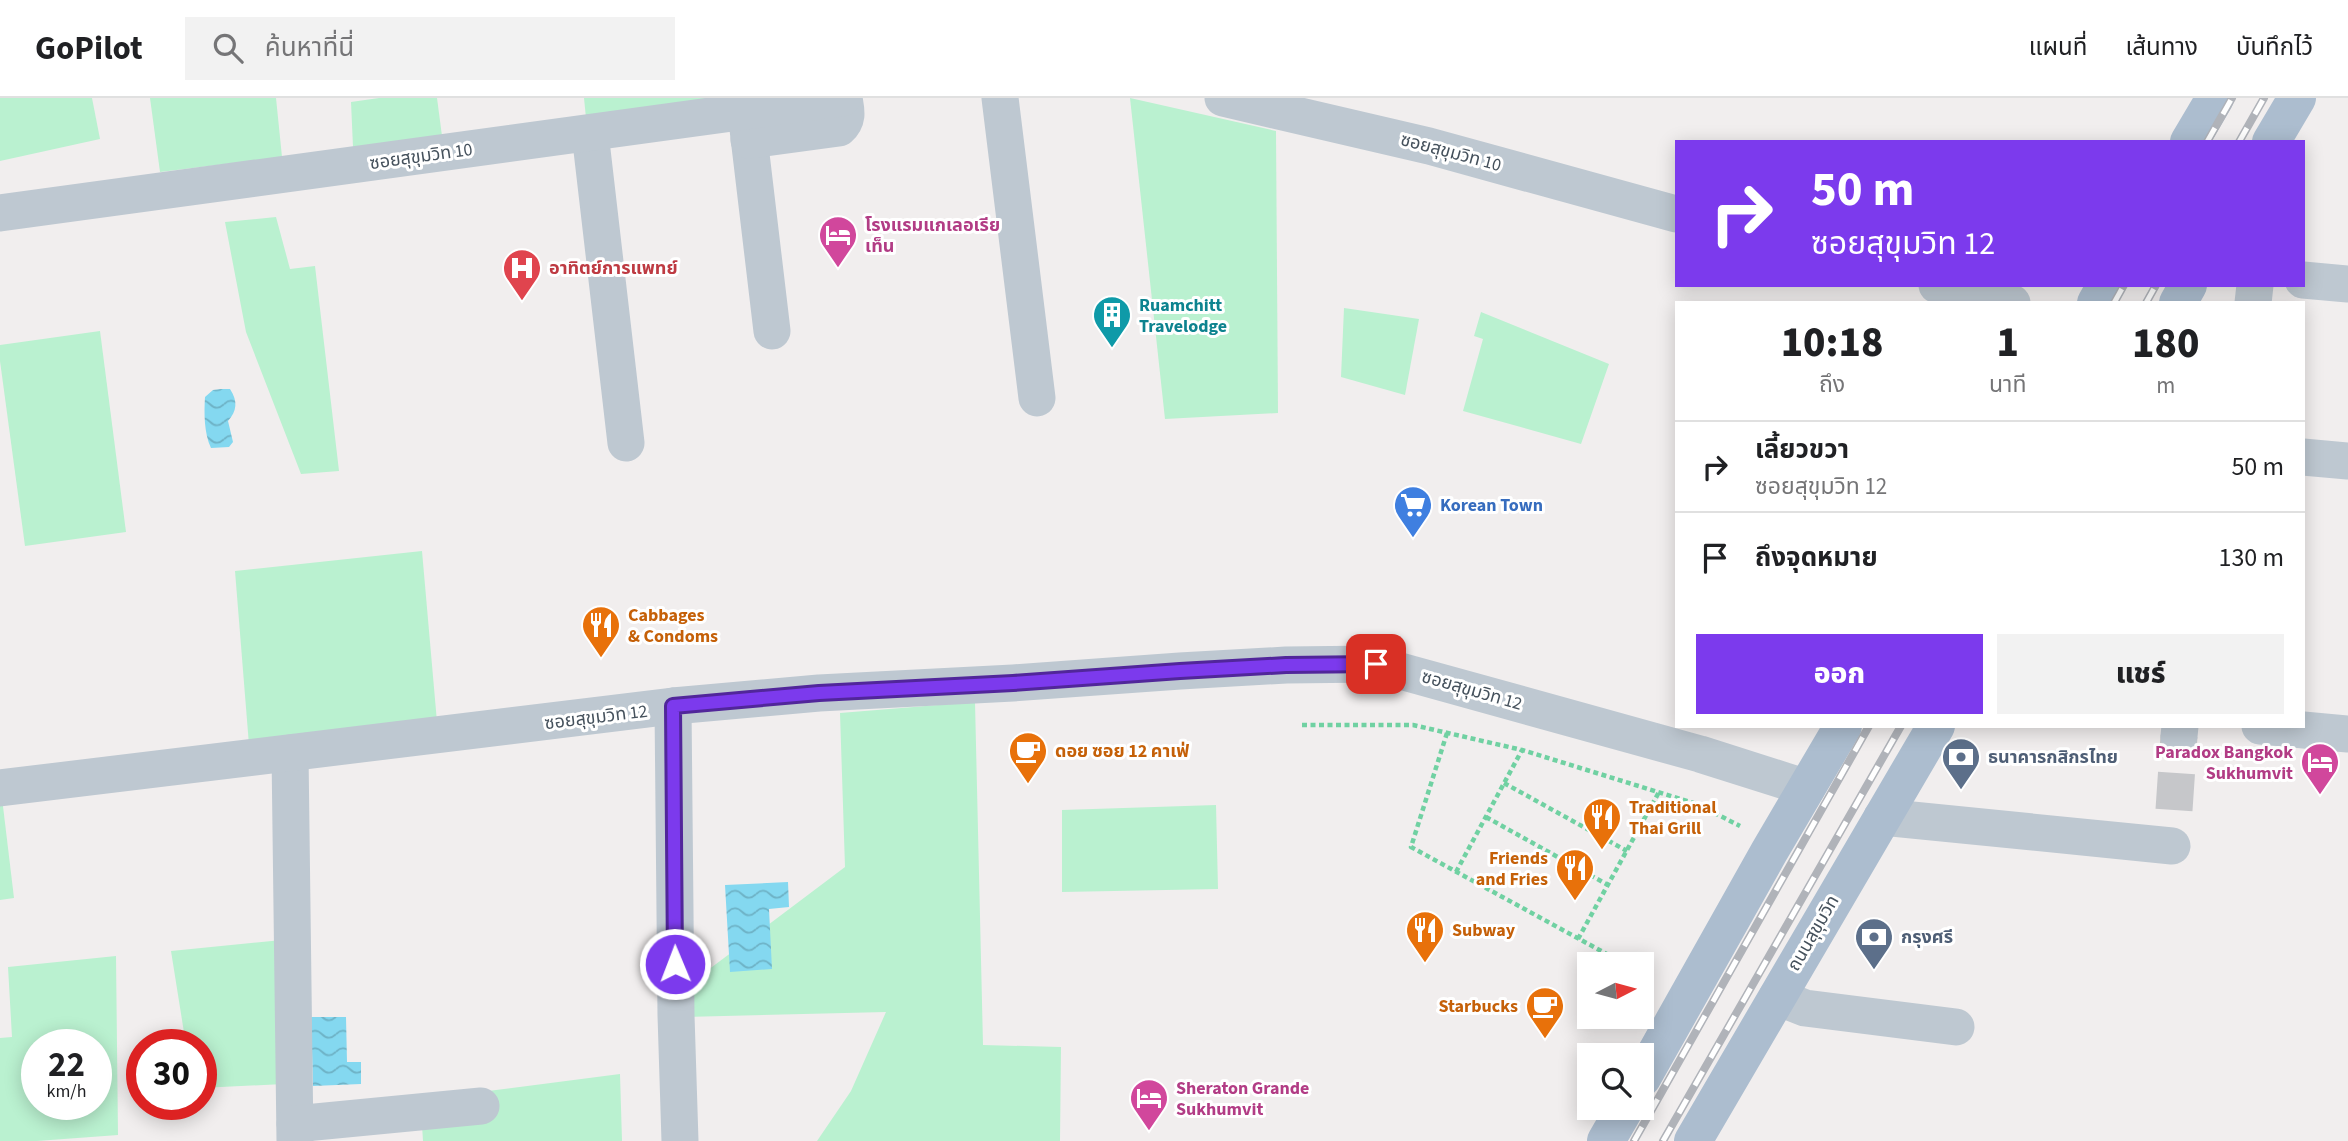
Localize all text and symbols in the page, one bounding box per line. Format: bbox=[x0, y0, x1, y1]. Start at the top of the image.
search box bbox=[185, 17, 675, 80]
text: GoPilot bbox=[35, 25, 143, 72]
icon: search bbox=[209, 29, 247, 67]
text: ค้นหาที่นี่ bbox=[265, 29, 354, 66]
text: แผนที่ bbox=[2029, 30, 2087, 65]
text: เส้นทาง bbox=[2125, 30, 2198, 65]
text: บันทึกไว้ bbox=[2236, 30, 2313, 65]
street label: ซอยสุขุมวิท 10 bbox=[1398, 127, 1504, 178]
street label: ซอยสุขุมวิท 10 bbox=[368, 137, 474, 176]
text: 50 m bbox=[1811, 155, 1915, 225]
icon: right bbox=[1696, 168, 1787, 259]
place label: โรงแรมแกเลอเรีย เท็น bbox=[865, 213, 1000, 259]
hotel icon: โรงแรมแกเลอเรีย เท็น bbox=[817, 214, 859, 269]
text: ซอยสุขุมวิท 12 bbox=[1811, 221, 1995, 267]
hospital icon: อาทิตย์การแพทย์ bbox=[501, 247, 543, 302]
place label: อาทิตย์การแพทย์ bbox=[549, 256, 678, 281]
place label: Ruamchitt Travelodge bbox=[1139, 293, 1227, 339]
building icon: Ruamchitt Travelodge bbox=[1091, 294, 1133, 349]
text: 10:18 bbox=[1781, 313, 1883, 373]
text: 1 bbox=[1996, 313, 2019, 373]
text: 180 bbox=[2132, 314, 2199, 374]
text: ถึง bbox=[1819, 368, 1845, 401]
text: นาที bbox=[1989, 368, 2026, 401]
text: m bbox=[2156, 369, 2175, 402]
text: เลี้ยวขวา bbox=[1755, 431, 1849, 468]
icon: right bbox=[1696, 448, 1734, 486]
text: 50 m bbox=[2231, 448, 2284, 485]
text: ซอยสุขุมวิท 12 bbox=[1755, 470, 1887, 503]
supermarket icon: Korean Town bbox=[1392, 484, 1434, 539]
place label: Korean Town bbox=[1440, 493, 1543, 518]
icon: arrive bbox=[1696, 539, 1734, 577]
text: ถึงจุดหมาย bbox=[1755, 539, 1878, 576]
text: 130 m bbox=[2218, 539, 2284, 576]
place label: Cabbages & Condoms bbox=[628, 603, 718, 649]
restaurant icon: Cabbages & Condoms bbox=[580, 604, 622, 659]
pin bbox=[1346, 634, 1406, 694]
button: ออก bbox=[1696, 634, 1983, 714]
button: แชร์ bbox=[1997, 634, 2284, 714]
icon: arrive bbox=[1357, 645, 1395, 683]
street label: ซอยสุขุมวิท 12 bbox=[1419, 664, 1525, 717]
street label: ซอยสุขุมวิท 12 bbox=[543, 699, 649, 736]
cafe icon: ดอย ซอย 12 คาเฟ่ bbox=[1007, 730, 1049, 785]
bank icon: ธนาคารกสิกรไทย bbox=[1940, 736, 1982, 791]
place label: ดอย ซอย 12 คาเฟ่ bbox=[1055, 739, 1189, 764]
place label: Paradox Bangkok Sukhumvit bbox=[2155, 740, 2293, 786]
hotel icon: Paradox Bangkok Sukhumvit bbox=[2299, 741, 2341, 796]
place label: ธนาคารกสิกรไทย bbox=[1988, 745, 2118, 770]
place label: Traditional Thai Grill bbox=[1629, 795, 1716, 841]
restaurant icon: Traditional Thai Grill bbox=[1581, 796, 1623, 851]
place label: Friends and Fries bbox=[1476, 846, 1548, 892]
restaurant icon: Friends and Fries bbox=[1554, 847, 1596, 902]
street label: ถนนสุขุมวิท bbox=[1782, 891, 1845, 976]
restaurant icon: Subway bbox=[1404, 909, 1446, 964]
bank icon: กรุงศรี bbox=[1853, 916, 1895, 971]
place label: Subway bbox=[1452, 918, 1516, 943]
place label: กรุงศรี bbox=[1901, 925, 1953, 950]
position arrow bbox=[638, 927, 712, 1001]
north arrow bbox=[1577, 952, 1654, 1029]
map controls bbox=[1577, 952, 1654, 1120]
cafe icon: Starbucks bbox=[1524, 985, 1566, 1040]
place label: Starbucks bbox=[1439, 994, 1518, 1019]
speed limit sign: 30 bbox=[126, 1029, 217, 1120]
text: 22 bbox=[48, 1040, 85, 1090]
button: search bbox=[1577, 1043, 1654, 1120]
place label: Sheraton Grande Sukhumvit bbox=[1176, 1076, 1309, 1122]
hotel icon: Sheraton Grande Sukhumvit bbox=[1128, 1077, 1170, 1132]
text: km/h bbox=[47, 1079, 86, 1104]

